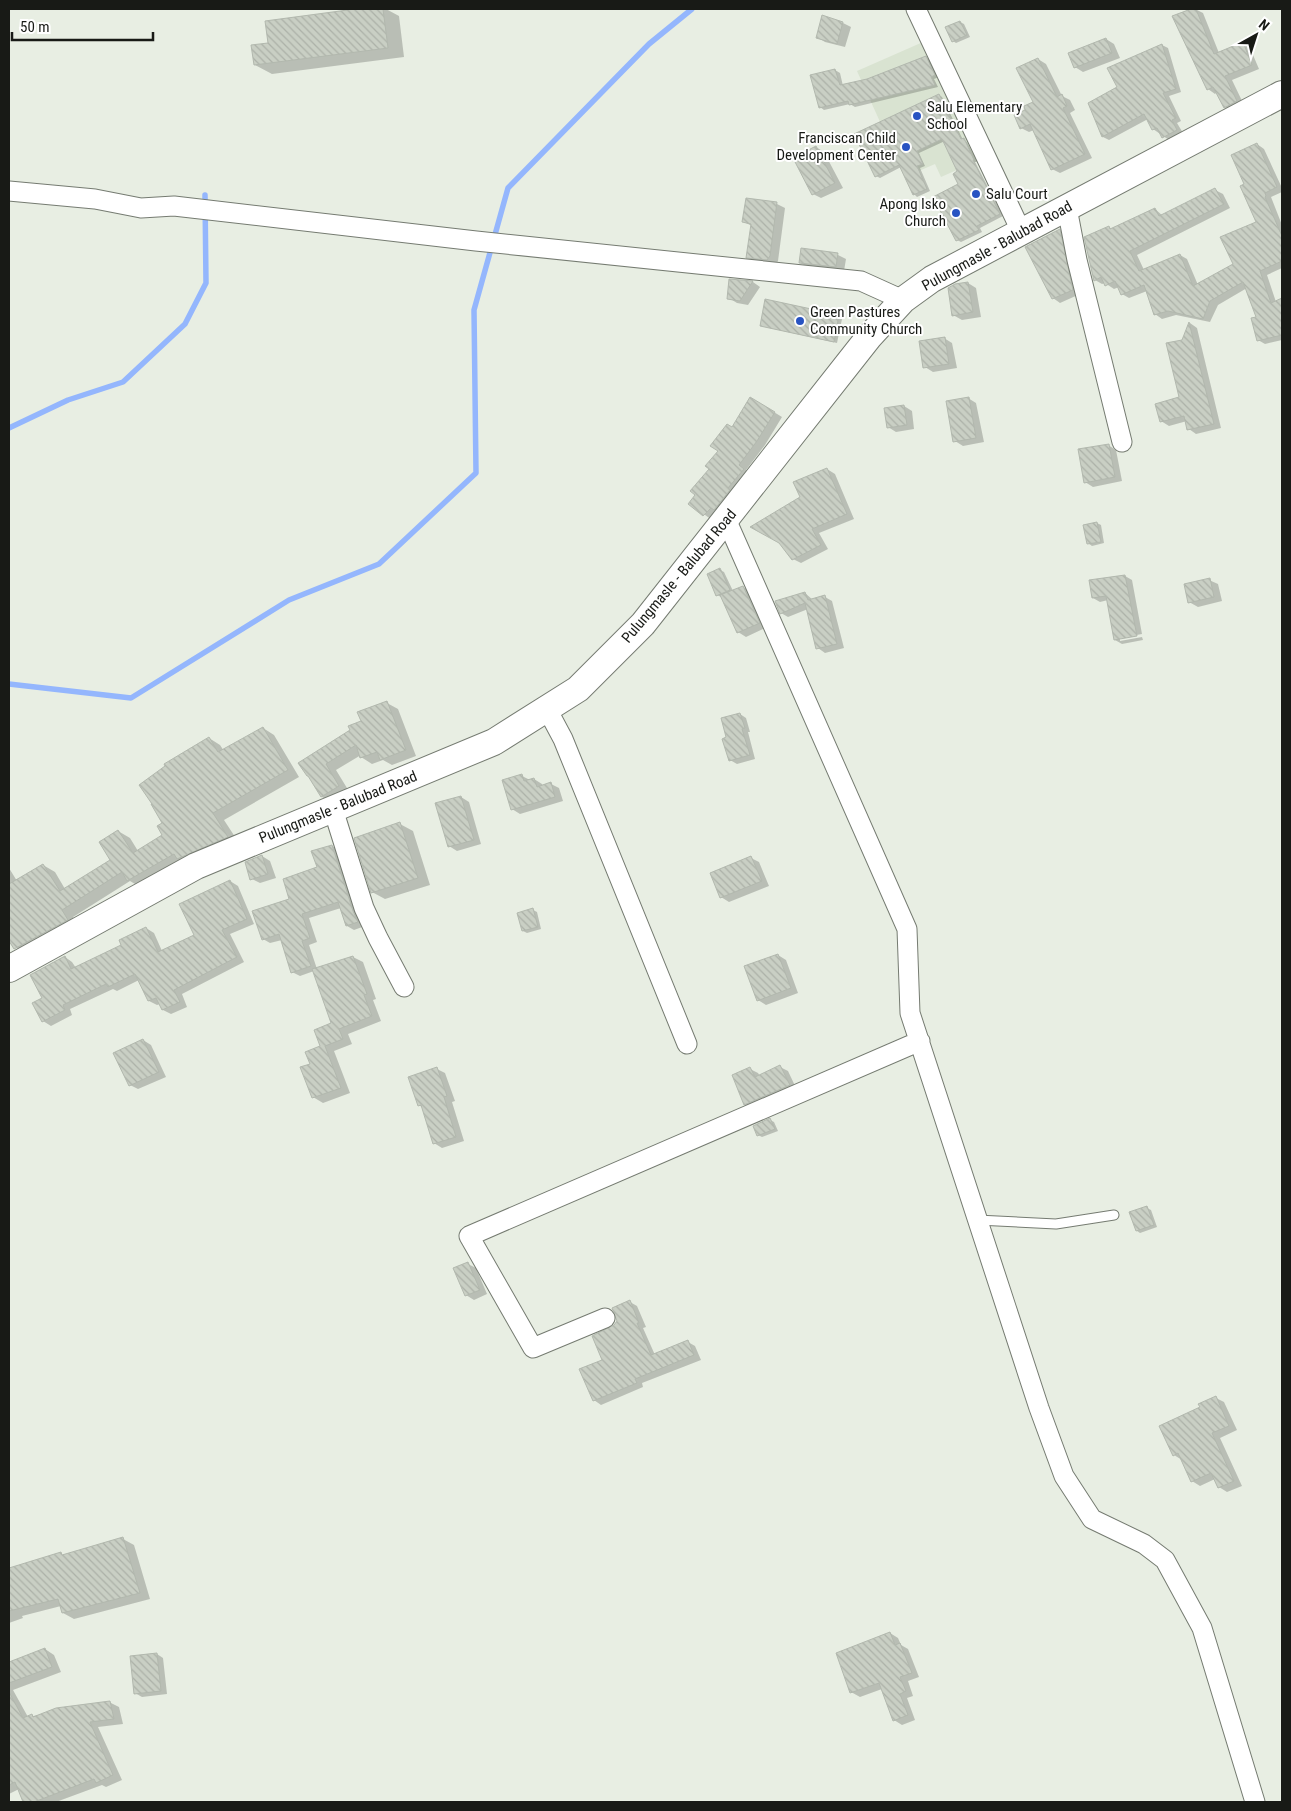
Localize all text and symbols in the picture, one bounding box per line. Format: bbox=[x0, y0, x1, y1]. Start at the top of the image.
scale bar bbox=[12, 10, 154, 42]
north arrow bbox=[1231, 10, 1281, 60]
text: N bbox=[1256, 16, 1273, 34]
text: 50 m bbox=[20, 18, 50, 36]
place label: Salu Elementary School bbox=[927, 98, 1022, 133]
marker: Salu Elementary School bbox=[911, 110, 923, 122]
place label: Franciscan Child Development Center bbox=[776, 129, 896, 164]
marker: Franciscan Child Development Center bbox=[900, 141, 912, 153]
place label: Salu Court bbox=[986, 185, 1048, 203]
marker: Salu Court bbox=[970, 188, 982, 200]
place label: Apong Isko Church bbox=[879, 195, 946, 230]
street label: Pulungmasle - Balubad Road bbox=[919, 197, 1075, 295]
marker: Apong Isko Church bbox=[950, 207, 962, 219]
place label: Green Pastures Community Church bbox=[810, 303, 922, 338]
marker: Green Pastures Community Church bbox=[794, 315, 806, 327]
street label: Pulungmasle - Balubad Road bbox=[618, 505, 740, 647]
street label: Pulungmasle - Balubad Road bbox=[256, 767, 420, 847]

